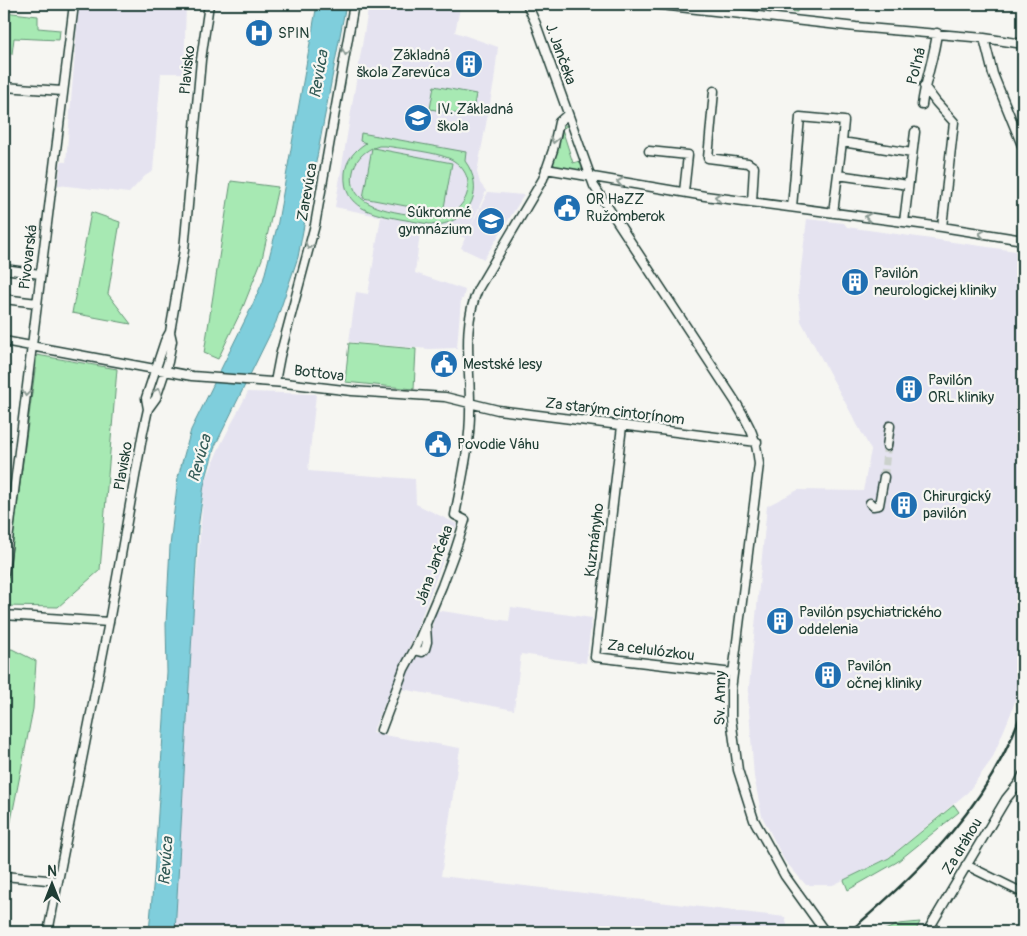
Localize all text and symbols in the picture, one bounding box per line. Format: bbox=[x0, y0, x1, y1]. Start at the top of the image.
hospital icon: SPIN bbox=[244, 18, 274, 48]
street label: J. Jančeka bbox=[541, 21, 580, 87]
place label: SPIN bbox=[278, 24, 309, 43]
street label: Plavisko bbox=[175, 45, 200, 96]
street label: Poľná bbox=[903, 45, 930, 87]
place label: Základná škola Zarevúca bbox=[356, 46, 450, 82]
water label: Revúca bbox=[305, 47, 333, 100]
one-way arrow bbox=[341, 47, 351, 56]
building icon: Základná škola Zarevúca bbox=[454, 49, 484, 79]
place label: IV. Základná škola bbox=[437, 100, 513, 136]
school or university icon: IV. Základná škola bbox=[403, 103, 433, 133]
one-way arrow bbox=[550, 135, 560, 144]
street label: Zarevúca bbox=[293, 161, 322, 223]
one-way arrow bbox=[615, 177, 624, 187]
place label: OR HaZZ Ružomberok bbox=[586, 190, 666, 226]
one-way arrow bbox=[713, 192, 721, 203]
public building icon: OR HaZZ Ružomberok bbox=[552, 193, 582, 223]
place label: Súkromné gymnázium bbox=[398, 203, 472, 239]
school or university icon: Súkromné gymnázium bbox=[476, 206, 506, 236]
one-way arrow bbox=[864, 212, 872, 223]
street label: Pivovarská bbox=[15, 224, 42, 291]
one-way arrow bbox=[978, 229, 987, 239]
one-way arrow bbox=[305, 241, 315, 249]
place label: Pavilón neurologickej kliniky bbox=[874, 264, 997, 300]
building icon: Pavilón neurologickej kliniky bbox=[840, 267, 870, 297]
public building icon: Mestské lesy bbox=[429, 349, 459, 379]
place label: Mestské lesy bbox=[463, 355, 543, 374]
street label: Bottova bbox=[293, 361, 345, 386]
place label: Pavilón ORL kliniky bbox=[928, 371, 995, 407]
building icon: Pavilón ORL kliniky bbox=[894, 374, 924, 404]
one-way arrow bbox=[152, 387, 162, 396]
one-way arrow bbox=[21, 389, 31, 398]
street label: Za starým cintorínom bbox=[544, 394, 686, 429]
public building icon: Povodie Váhu bbox=[423, 429, 453, 459]
water label: Revúca bbox=[184, 431, 217, 484]
place label: Povodie Váhu bbox=[457, 435, 539, 454]
street label: Plavisko bbox=[110, 440, 137, 492]
place label: Chirurgický pavilón bbox=[923, 487, 991, 523]
building icon: Chirurgický pavilón bbox=[889, 490, 919, 520]
street label: Kuzmányho bbox=[581, 502, 608, 578]
street label: Jána Jančeka bbox=[411, 523, 458, 608]
place label: Pavilón psychiatrického oddelenia bbox=[799, 603, 942, 639]
building icon: Pavilón psychiatrického oddelenia bbox=[765, 606, 795, 636]
street label: Za celulózkou bbox=[606, 636, 696, 665]
place label: Pavilón očnej kliniky bbox=[847, 657, 922, 693]
building icon: Pavilón očnej kliniky bbox=[813, 660, 843, 690]
street label: Sv. Anny bbox=[711, 670, 730, 726]
street label: Za dráhou bbox=[938, 814, 987, 878]
water label: Revúca bbox=[154, 835, 178, 886]
north arrow bbox=[28, 858, 78, 908]
text: N bbox=[47, 863, 57, 880]

